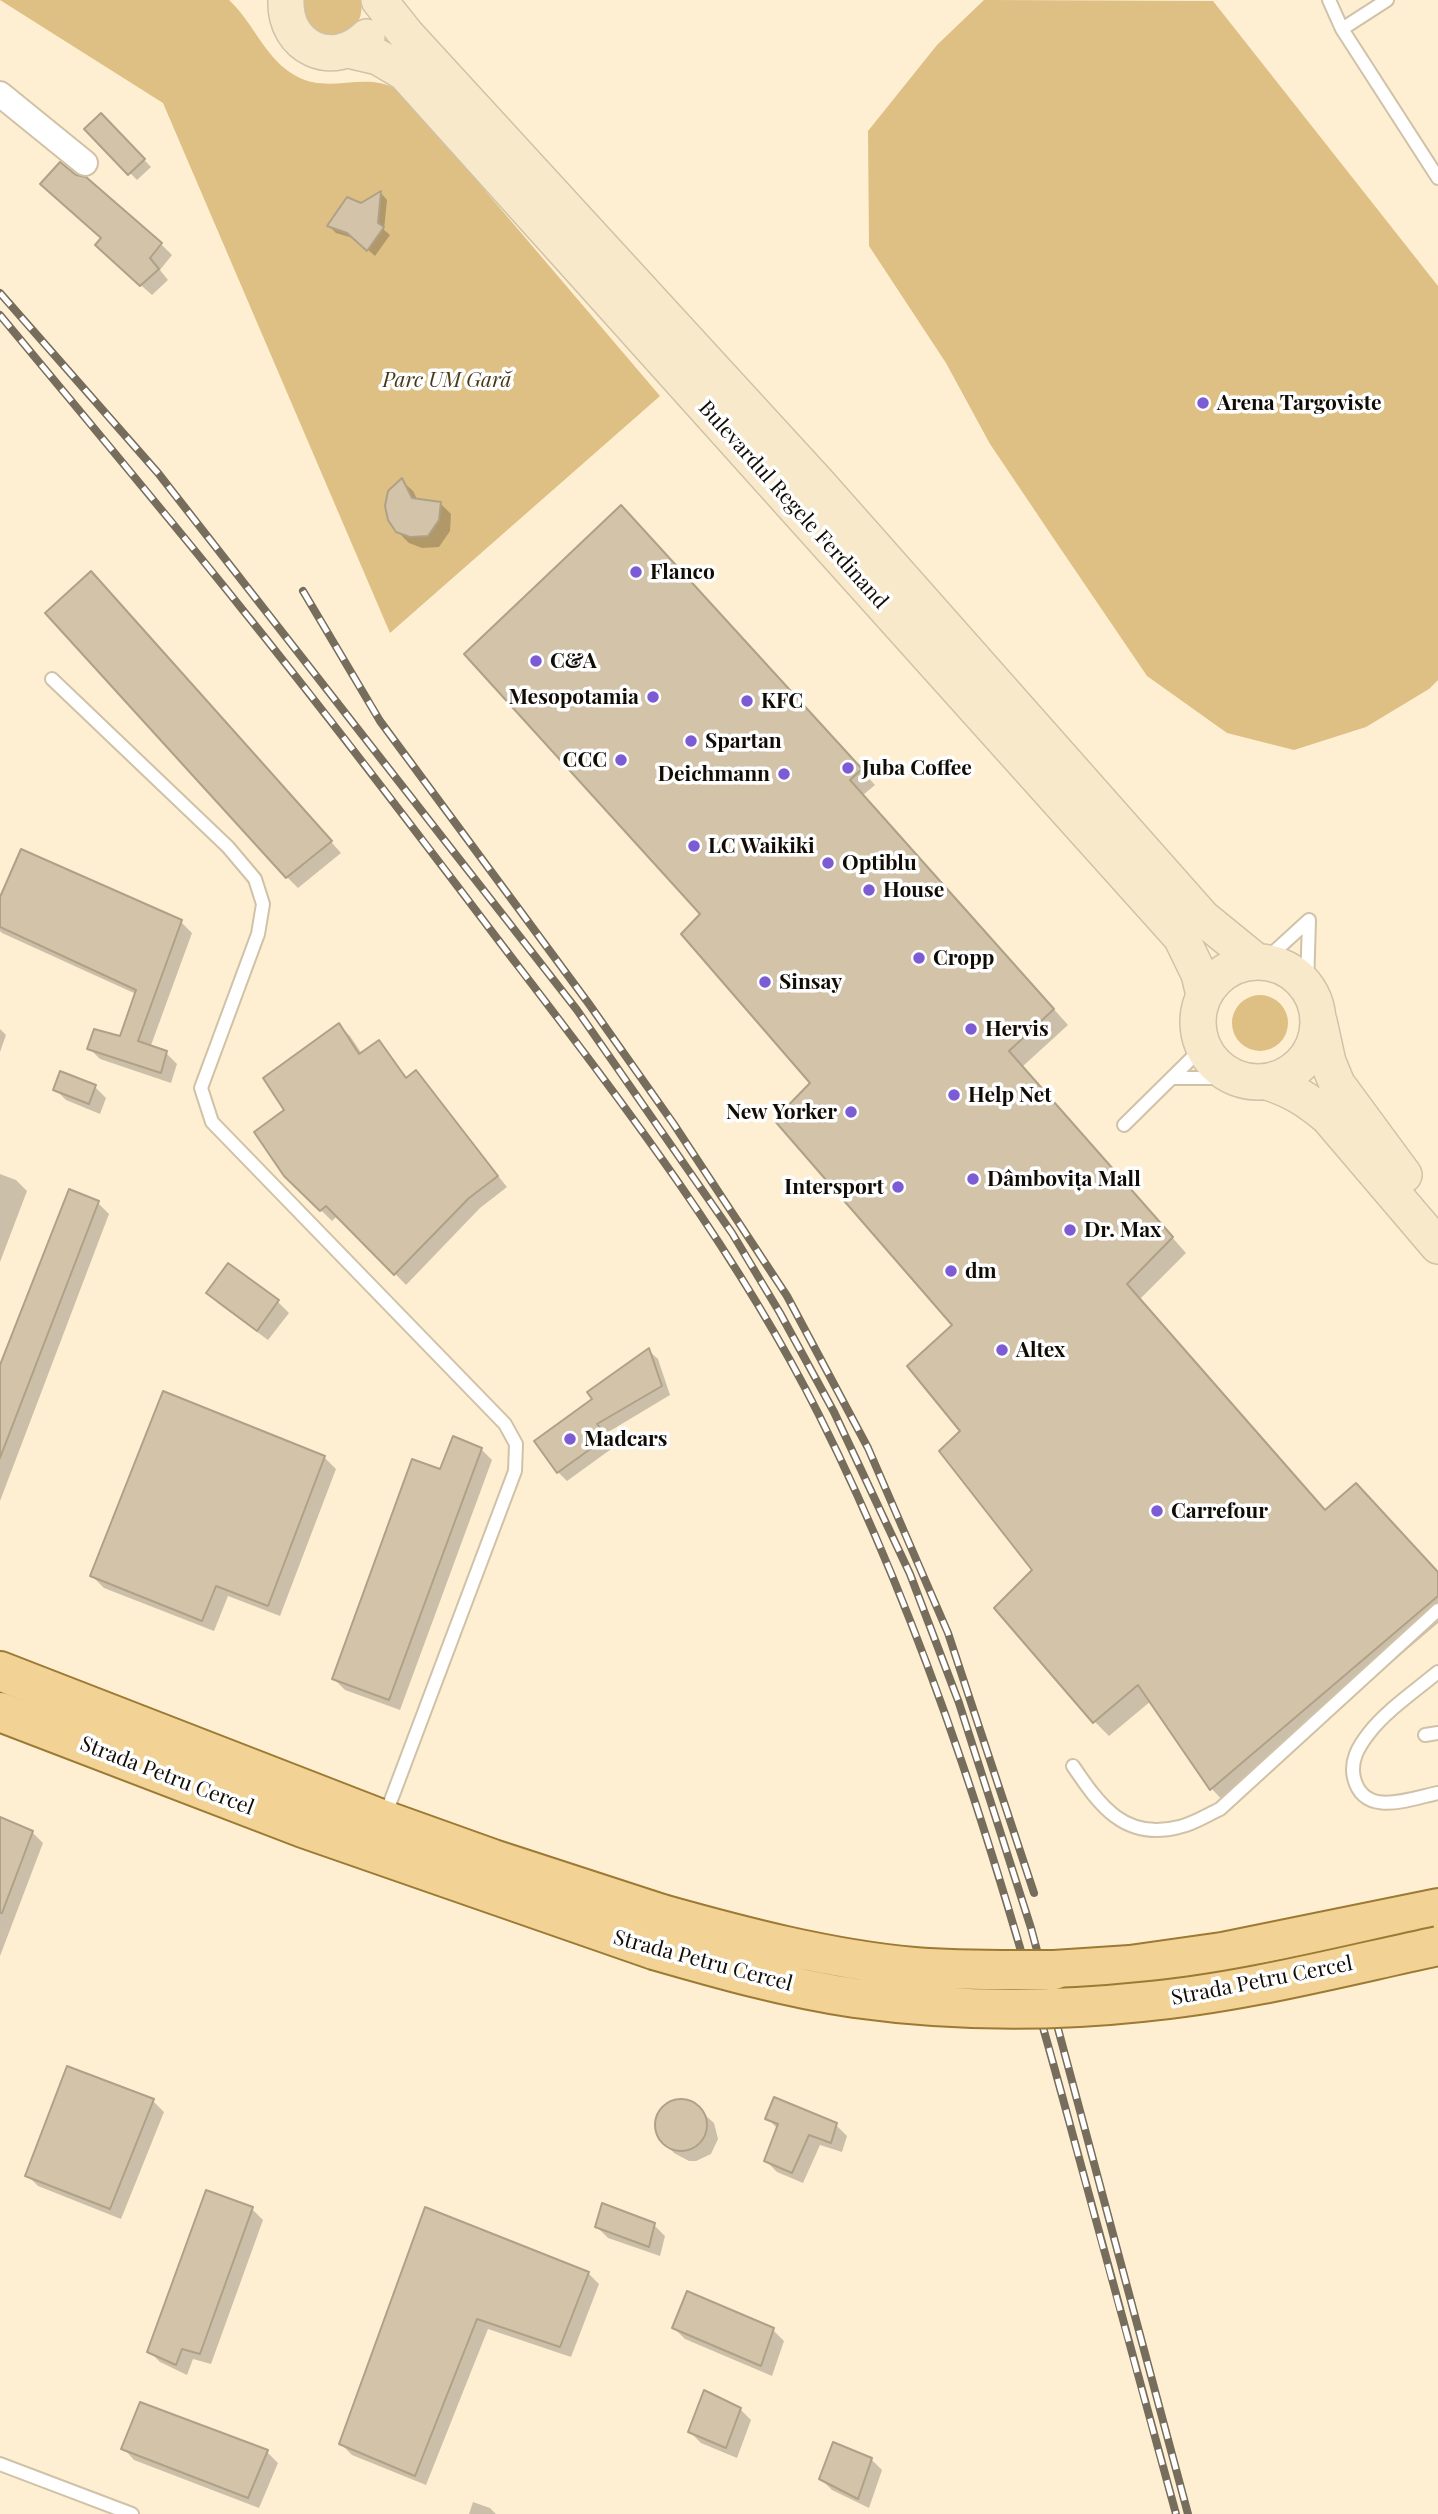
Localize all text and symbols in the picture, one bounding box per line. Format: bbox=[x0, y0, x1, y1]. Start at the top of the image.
park label: Parc UM Gară bbox=[382, 367, 512, 393]
place label: Arena Targoviste bbox=[1217, 390, 1382, 416]
marker: Arena Targoviste bbox=[1195, 395, 1211, 411]
street label: Bulevardul Regele Ferdinand bbox=[693, 396, 893, 614]
place label: Flanco bbox=[650, 559, 715, 585]
marker: Flanco bbox=[628, 564, 644, 580]
place label: C&A bbox=[550, 648, 597, 674]
marker: C&A bbox=[528, 653, 544, 669]
place label: Mesopotamia bbox=[509, 684, 639, 710]
place label: KFC bbox=[761, 688, 803, 714]
marker: Mesopotamia bbox=[645, 689, 661, 705]
marker: KFC bbox=[739, 693, 755, 709]
place label: Spartan bbox=[705, 728, 782, 754]
marker: Spartan bbox=[683, 733, 699, 749]
place label: CCC bbox=[563, 747, 607, 773]
marker: CCC bbox=[613, 752, 629, 768]
place label: Juba Coffee bbox=[862, 755, 972, 781]
marker: Juba Coffee bbox=[840, 760, 856, 776]
place label: Deichmann bbox=[658, 761, 770, 787]
marker: Deichmann bbox=[776, 766, 792, 782]
place label: LC Waikiki bbox=[708, 833, 815, 859]
marker: LC Waikiki bbox=[686, 838, 702, 854]
place label: Optiblu bbox=[842, 850, 917, 876]
marker: Optiblu bbox=[820, 855, 836, 871]
place label: House bbox=[883, 877, 944, 903]
marker: House bbox=[861, 882, 877, 898]
place label: Cropp bbox=[933, 945, 994, 971]
marker: Cropp bbox=[911, 950, 927, 966]
place label: Sinsay bbox=[779, 969, 842, 995]
marker: Sinsay bbox=[757, 974, 773, 990]
place label: Hervis bbox=[985, 1016, 1049, 1042]
marker: Hervis bbox=[963, 1021, 979, 1037]
place label: Help Net bbox=[968, 1082, 1052, 1108]
marker: Help Net bbox=[946, 1087, 962, 1103]
place label: New Yorker bbox=[726, 1099, 837, 1125]
marker: New Yorker bbox=[843, 1104, 859, 1120]
place label: Dâmbovița Mall bbox=[987, 1166, 1141, 1192]
marker: Dâmbovița Mall bbox=[965, 1171, 981, 1187]
place label: Intersport bbox=[784, 1174, 884, 1200]
marker: Intersport bbox=[890, 1179, 906, 1195]
place label: Dr. Max bbox=[1084, 1217, 1161, 1243]
marker: Dr. Max bbox=[1062, 1222, 1078, 1238]
place label: dm bbox=[965, 1258, 997, 1284]
marker: dm bbox=[943, 1263, 959, 1279]
place label: Altex bbox=[1016, 1337, 1065, 1363]
marker: Altex bbox=[994, 1342, 1010, 1358]
place label: Madcars bbox=[584, 1426, 668, 1452]
marker: Madcars bbox=[562, 1431, 578, 1447]
place label: Carrefour bbox=[1171, 1498, 1268, 1524]
marker: Carrefour bbox=[1149, 1503, 1165, 1519]
street label: Strada Petru Cercel bbox=[77, 1731, 257, 1821]
street label: Strada Petru Cercel bbox=[611, 1925, 795, 1997]
street label: Strada Petru Cercel bbox=[1169, 1951, 1355, 2011]

